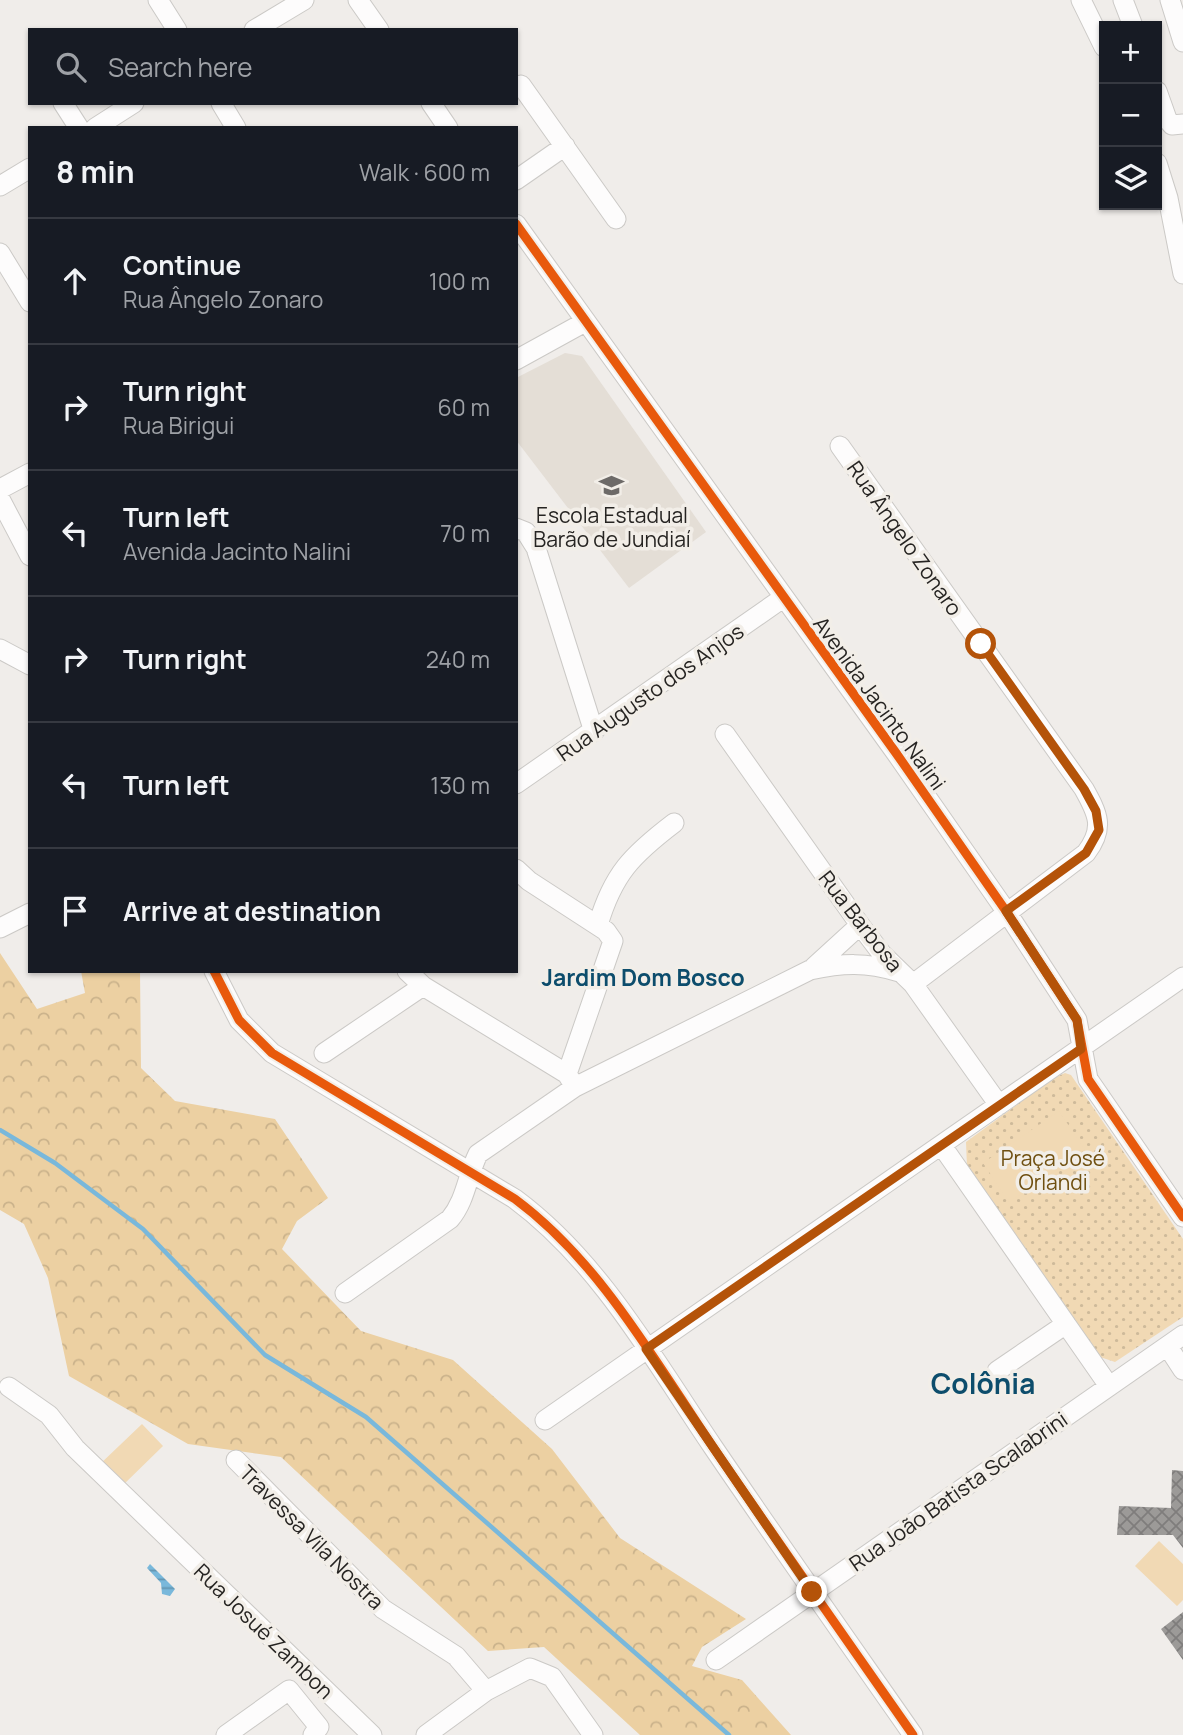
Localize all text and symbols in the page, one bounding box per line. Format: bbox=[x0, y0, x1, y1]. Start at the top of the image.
map controls bbox=[1099, 21, 1162, 210]
button: + bbox=[1099, 21, 1162, 84]
search box bbox=[28, 28, 518, 105]
icon: search bbox=[52, 48, 90, 86]
text: Search here bbox=[108, 49, 253, 85]
button: − bbox=[1099, 84, 1162, 147]
button: layers bbox=[1099, 147, 1162, 210]
text: 8 min bbox=[56, 151, 135, 192]
text: Walk · 600 m bbox=[359, 156, 490, 188]
text: Continue bbox=[123, 247, 241, 283]
icon: ahead bbox=[56, 262, 94, 300]
text: 100 m bbox=[429, 265, 490, 297]
text: Rua Ângelo Zonaro bbox=[123, 283, 323, 315]
text: Turn right bbox=[123, 373, 247, 409]
icon: right bbox=[56, 388, 94, 426]
text: 60 m bbox=[438, 391, 490, 423]
text: Rua Birigui bbox=[123, 409, 234, 441]
street label: Rua Ângelo Zonaro bbox=[841, 455, 969, 621]
school or university icon: Escola Estadual Barão de Jundiaí bbox=[598, 472, 626, 500]
text: Turn left bbox=[123, 499, 230, 535]
place label: Escola Estadual Barão de Jundiaí bbox=[533, 501, 691, 553]
icon: left bbox=[56, 514, 94, 552]
text: 70 m bbox=[440, 517, 490, 549]
text: Avenida Jacinto Nalini bbox=[123, 535, 351, 567]
street label: Avenida Jacinto Nalini bbox=[807, 611, 953, 795]
street label: Rua Augusto dos Anjos bbox=[551, 617, 749, 767]
route start bbox=[965, 628, 996, 659]
icon: right bbox=[56, 640, 94, 678]
text: Turn right bbox=[123, 641, 247, 677]
text: 240 m bbox=[426, 643, 490, 675]
icon: left bbox=[56, 766, 94, 804]
text: Turn left bbox=[123, 767, 230, 803]
text: 130 m bbox=[430, 769, 490, 801]
street label: Rua Barbosa bbox=[813, 865, 909, 977]
icon: arrive bbox=[56, 892, 94, 930]
text: Arrive at destination bbox=[123, 893, 381, 929]
district label: Jardim Dom Bosco bbox=[541, 961, 745, 993]
park label: Praça José Orlandi bbox=[1001, 1144, 1105, 1196]
district label: Colônia bbox=[931, 1364, 1035, 1402]
street label: Rua João Batista Scalabrini bbox=[843, 1405, 1073, 1577]
street label: Travessa Vila Nostra bbox=[234, 1459, 390, 1615]
street label: Rua Josué Zambon bbox=[188, 1557, 340, 1705]
route end bbox=[796, 1576, 827, 1607]

